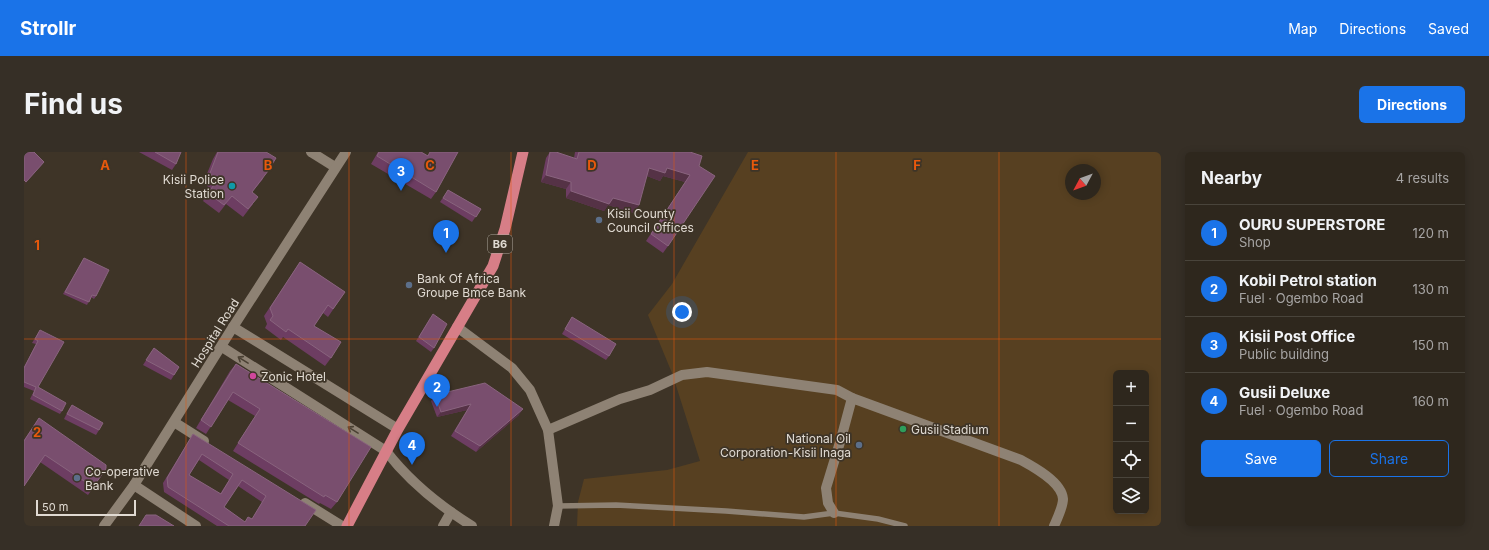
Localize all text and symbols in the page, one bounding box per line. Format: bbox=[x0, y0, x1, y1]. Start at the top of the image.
text: Strollr bbox=[20, 17, 76, 40]
text: Map bbox=[1288, 20, 1317, 37]
text: Directions bbox=[1339, 20, 1406, 37]
text: Saved bbox=[1428, 20, 1469, 37]
button: Directions bbox=[1359, 86, 1465, 123]
text: Find us bbox=[24, 87, 123, 121]
text: A bbox=[100, 157, 110, 173]
text: B bbox=[264, 157, 273, 173]
text: C bbox=[425, 157, 435, 173]
text: D bbox=[587, 157, 597, 173]
text: E bbox=[751, 157, 759, 173]
text: F bbox=[913, 157, 921, 173]
pin: 3 bbox=[388, 158, 414, 191]
north arrow bbox=[1065, 164, 1101, 200]
text: Nearby bbox=[1201, 168, 1262, 188]
text: 4 results bbox=[1396, 170, 1449, 186]
place label: Kisii Police Station bbox=[163, 172, 224, 201]
marker: Kisii Police Station bbox=[227, 181, 237, 191]
place label: Kisii County Council Offices bbox=[607, 206, 694, 235]
marker: Kisii County Council Offices bbox=[594, 215, 604, 225]
text: OURU SUPERSTORE bbox=[1239, 215, 1385, 234]
pin: 1 bbox=[433, 220, 459, 253]
text: 1 bbox=[1211, 225, 1217, 241]
text: 120 m bbox=[1413, 225, 1449, 241]
text: Shop bbox=[1239, 234, 1271, 250]
road number: B6 bbox=[488, 235, 512, 253]
text: 1 bbox=[34, 237, 40, 253]
place label: Bank Of Africa Groupe Bmce Bank bbox=[417, 271, 527, 300]
text: Kobil Petrol station bbox=[1239, 271, 1377, 290]
marker: Bank Of Africa Groupe Bmce Bank bbox=[404, 280, 414, 290]
text: 2 bbox=[1210, 281, 1218, 297]
text: 130 m bbox=[1412, 281, 1449, 297]
text: Fuel · Ogembo Road bbox=[1239, 290, 1363, 306]
street label: Hospital Road bbox=[188, 296, 242, 370]
your location bbox=[672, 302, 692, 322]
text: Kisii Post Office bbox=[1239, 327, 1355, 346]
text: 3 bbox=[1210, 337, 1218, 353]
text: 150 m bbox=[1413, 337, 1449, 353]
text: Public building bbox=[1239, 346, 1329, 362]
one-way arrow bbox=[237, 356, 249, 364]
place label: Zonic Hotel bbox=[261, 369, 326, 384]
map controls bbox=[1113, 370, 1149, 514]
button: + bbox=[1113, 370, 1149, 406]
marker: Zonic Hotel bbox=[248, 371, 258, 381]
pin: 2 bbox=[424, 374, 450, 407]
text: Gusii Deluxe bbox=[1239, 383, 1330, 402]
text: 4 bbox=[1210, 393, 1218, 409]
text: 160 m bbox=[1412, 393, 1449, 409]
text: Fuel · Ogembo Road bbox=[1239, 402, 1363, 418]
button: − bbox=[1113, 406, 1149, 442]
place label: Gusii Stadium bbox=[911, 422, 989, 437]
text: 2 bbox=[33, 424, 41, 440]
marker: Gusii Stadium bbox=[898, 424, 908, 434]
one-way arrow bbox=[348, 426, 359, 434]
place label: National Oil Corporation-Kisii Inaga bbox=[720, 431, 851, 460]
pin: 4 bbox=[399, 432, 425, 465]
marker: National Oil Corporation-Kisii Inaga bbox=[854, 440, 864, 450]
button: Save bbox=[1201, 440, 1321, 477]
button: Share bbox=[1329, 440, 1449, 477]
button: locate bbox=[1113, 442, 1149, 478]
place label: Co-operative Bank bbox=[85, 464, 160, 493]
marker: Co-operative Bank bbox=[72, 473, 82, 483]
button: layers bbox=[1113, 478, 1149, 514]
scale bar bbox=[36, 498, 136, 517]
text: 50 m bbox=[42, 500, 68, 514]

